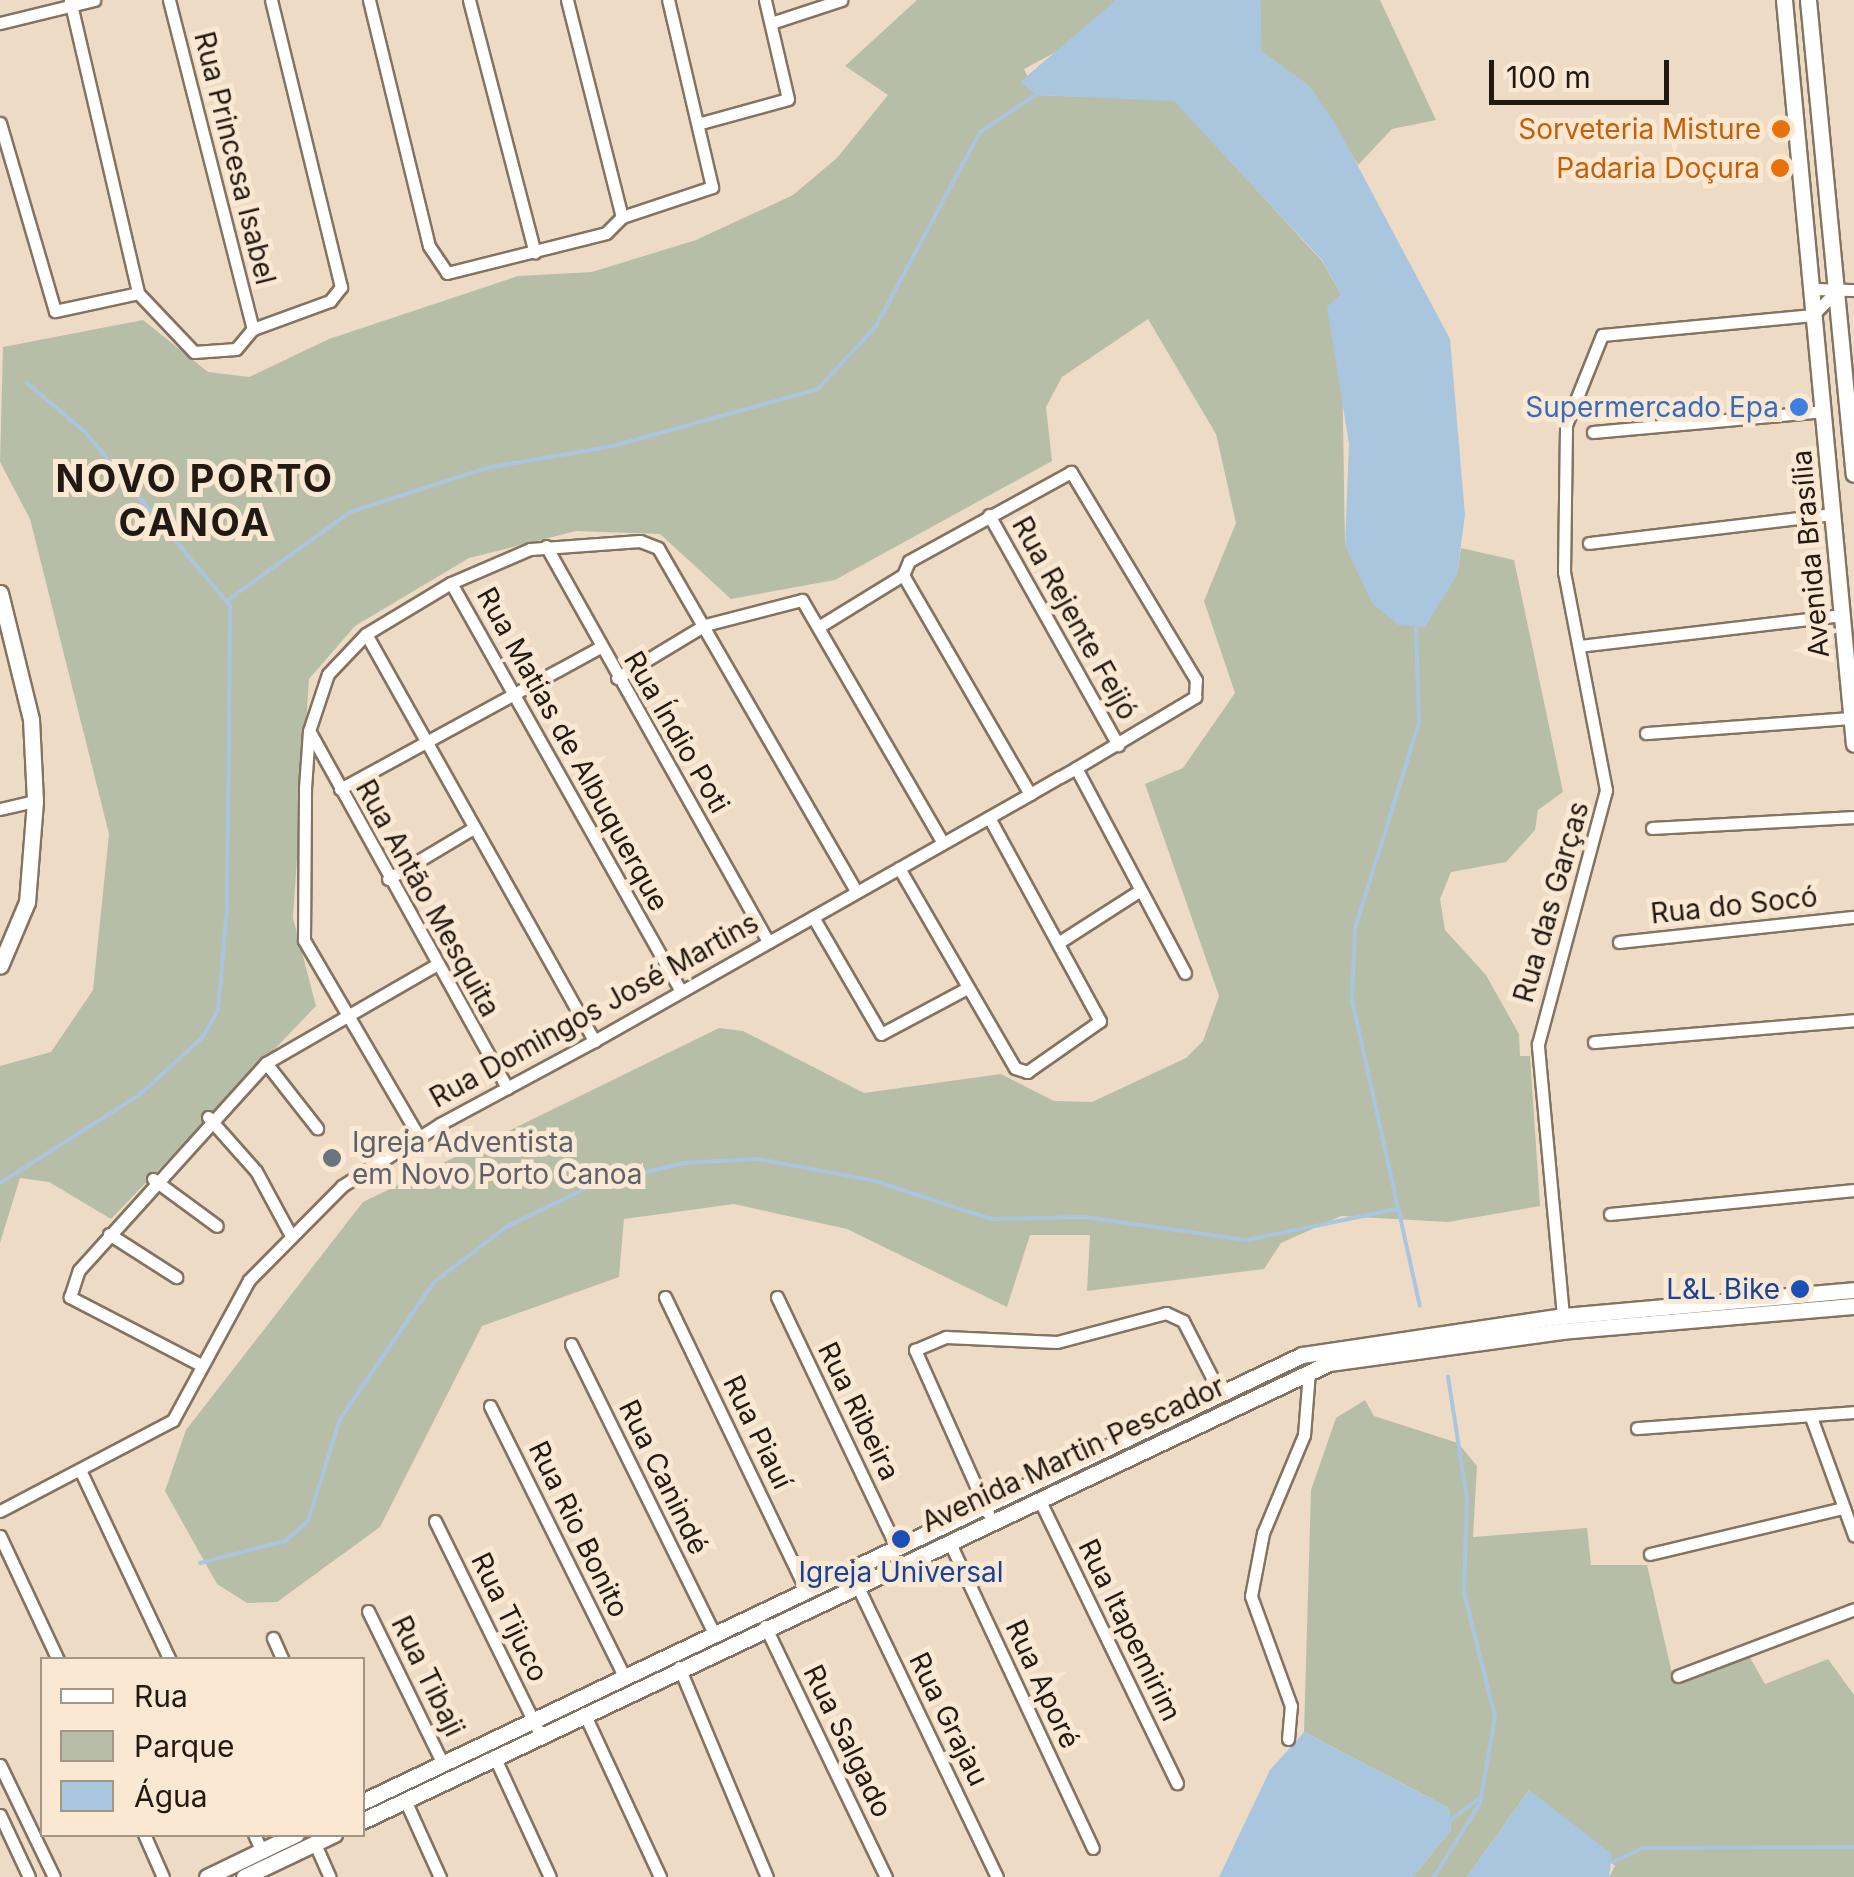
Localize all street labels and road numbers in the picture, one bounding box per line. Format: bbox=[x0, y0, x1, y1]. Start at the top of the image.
street label: Rua Princesa Isabel bbox=[187, 28, 283, 288]
street label: Avenida Brasília bbox=[1784, 449, 1836, 659]
street label: Rua Rejente Feijó bbox=[1005, 511, 1145, 725]
street label: Rua Matias de Albuquerque bbox=[470, 581, 676, 917]
street label: Rua Índio Poti bbox=[617, 645, 737, 819]
street label: Rua Antão Mesquita bbox=[349, 774, 507, 1022]
street label: Rua das Garças bbox=[1506, 798, 1596, 1006]
street label: Rua do Socó bbox=[1649, 880, 1819, 930]
street label: Rua Domingos José Martins bbox=[424, 905, 764, 1115]
street label: Rua Ribeira bbox=[811, 1336, 907, 1486]
street label: Avenida Martin Pescador bbox=[916, 1369, 1230, 1539]
street label: Rua Piauí bbox=[716, 1370, 800, 1494]
street label: Rua Canindé bbox=[612, 1394, 716, 1560]
street label: Rua Rio Bonito bbox=[522, 1435, 636, 1623]
street label: Rua Itapemirim bbox=[1071, 1534, 1189, 1726]
street label: Rua Tijuco bbox=[464, 1547, 556, 1687]
street label: Rua Tibaji bbox=[384, 1610, 472, 1742]
street label: Rua Aporé bbox=[999, 1614, 1087, 1754]
street label: Rua Grajau bbox=[902, 1647, 996, 1791]
street label: Rua Salgado bbox=[797, 1659, 899, 1823]

